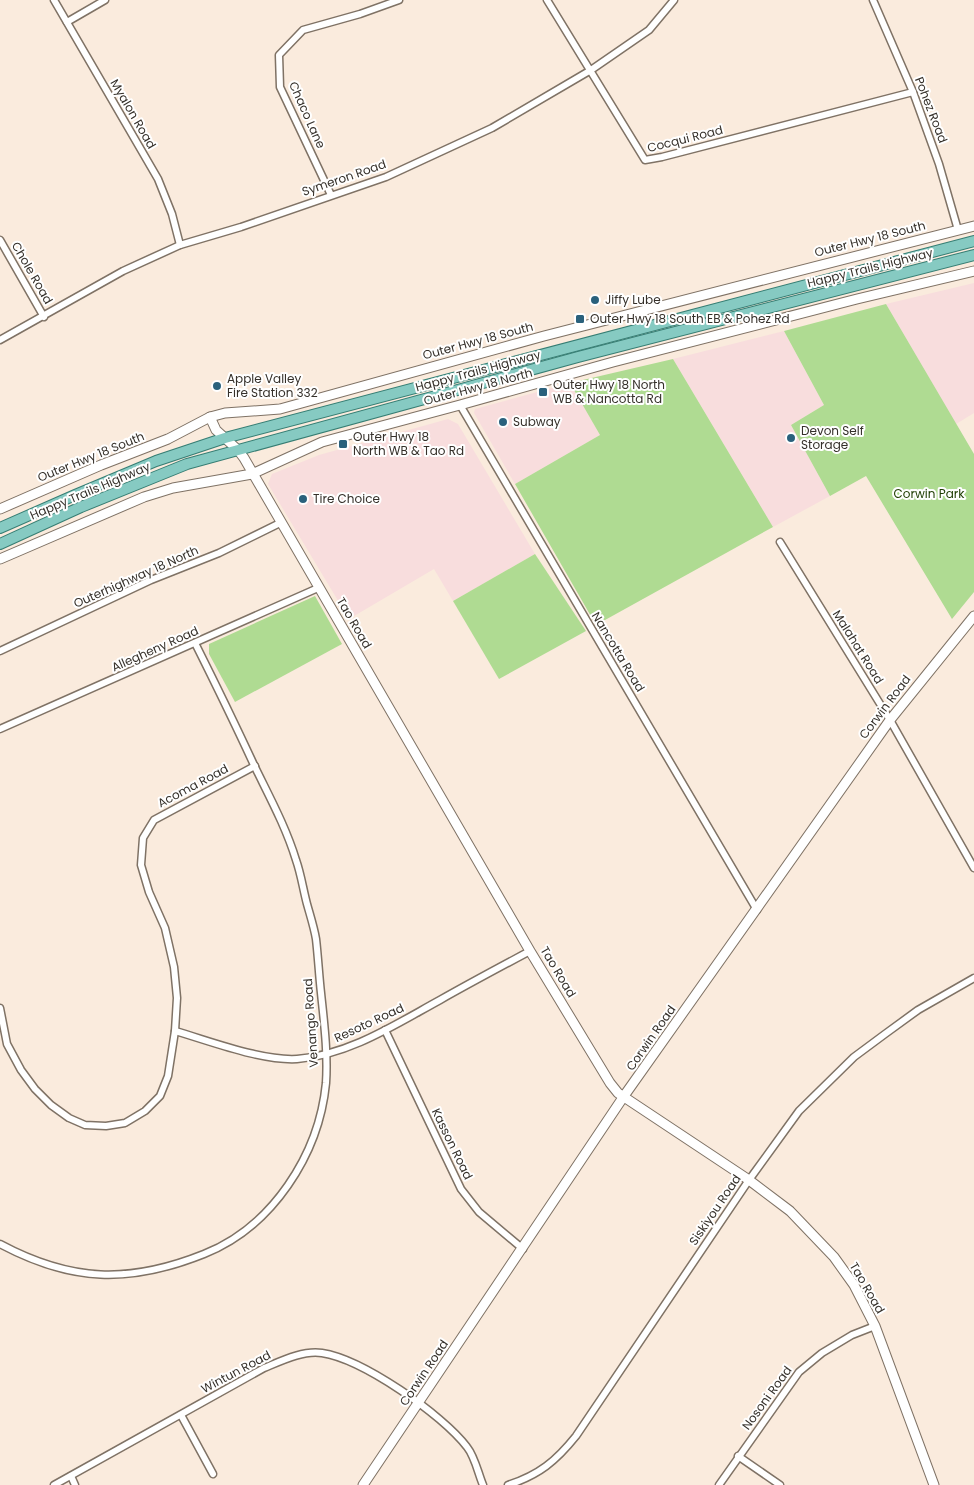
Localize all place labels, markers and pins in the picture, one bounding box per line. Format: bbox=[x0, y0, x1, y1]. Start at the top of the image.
place label: Jiffy Lube bbox=[605, 291, 661, 308]
marker: Jiffy Lube bbox=[589, 294, 601, 306]
place label: Outer Hwy 18 South EB & Pohez Rd bbox=[590, 310, 790, 327]
marker: Outer Hwy 18 South EB & Pohez Rd bbox=[574, 313, 586, 325]
place label: Apple Valley Fire Station 332 bbox=[227, 370, 318, 401]
place label: Outer Hwy 18 North WB & Nancotta Rd bbox=[553, 376, 665, 407]
marker: Apple Valley Fire Station 332 bbox=[211, 380, 223, 392]
marker: Outer Hwy 18 North WB & Nancotta Rd bbox=[537, 386, 549, 398]
place label: Subway bbox=[513, 413, 561, 430]
marker: Subway bbox=[497, 416, 509, 428]
place label: Devon Self Storage bbox=[801, 422, 864, 453]
place label: Outer Hwy 18 North WB & Tao Rd bbox=[353, 428, 464, 459]
marker: Devon Self Storage bbox=[785, 432, 797, 444]
marker: Outer Hwy 18 North WB & Tao Rd bbox=[337, 438, 349, 450]
place label: Tire Choice bbox=[313, 490, 380, 507]
marker: Tire Choice bbox=[297, 493, 309, 505]

